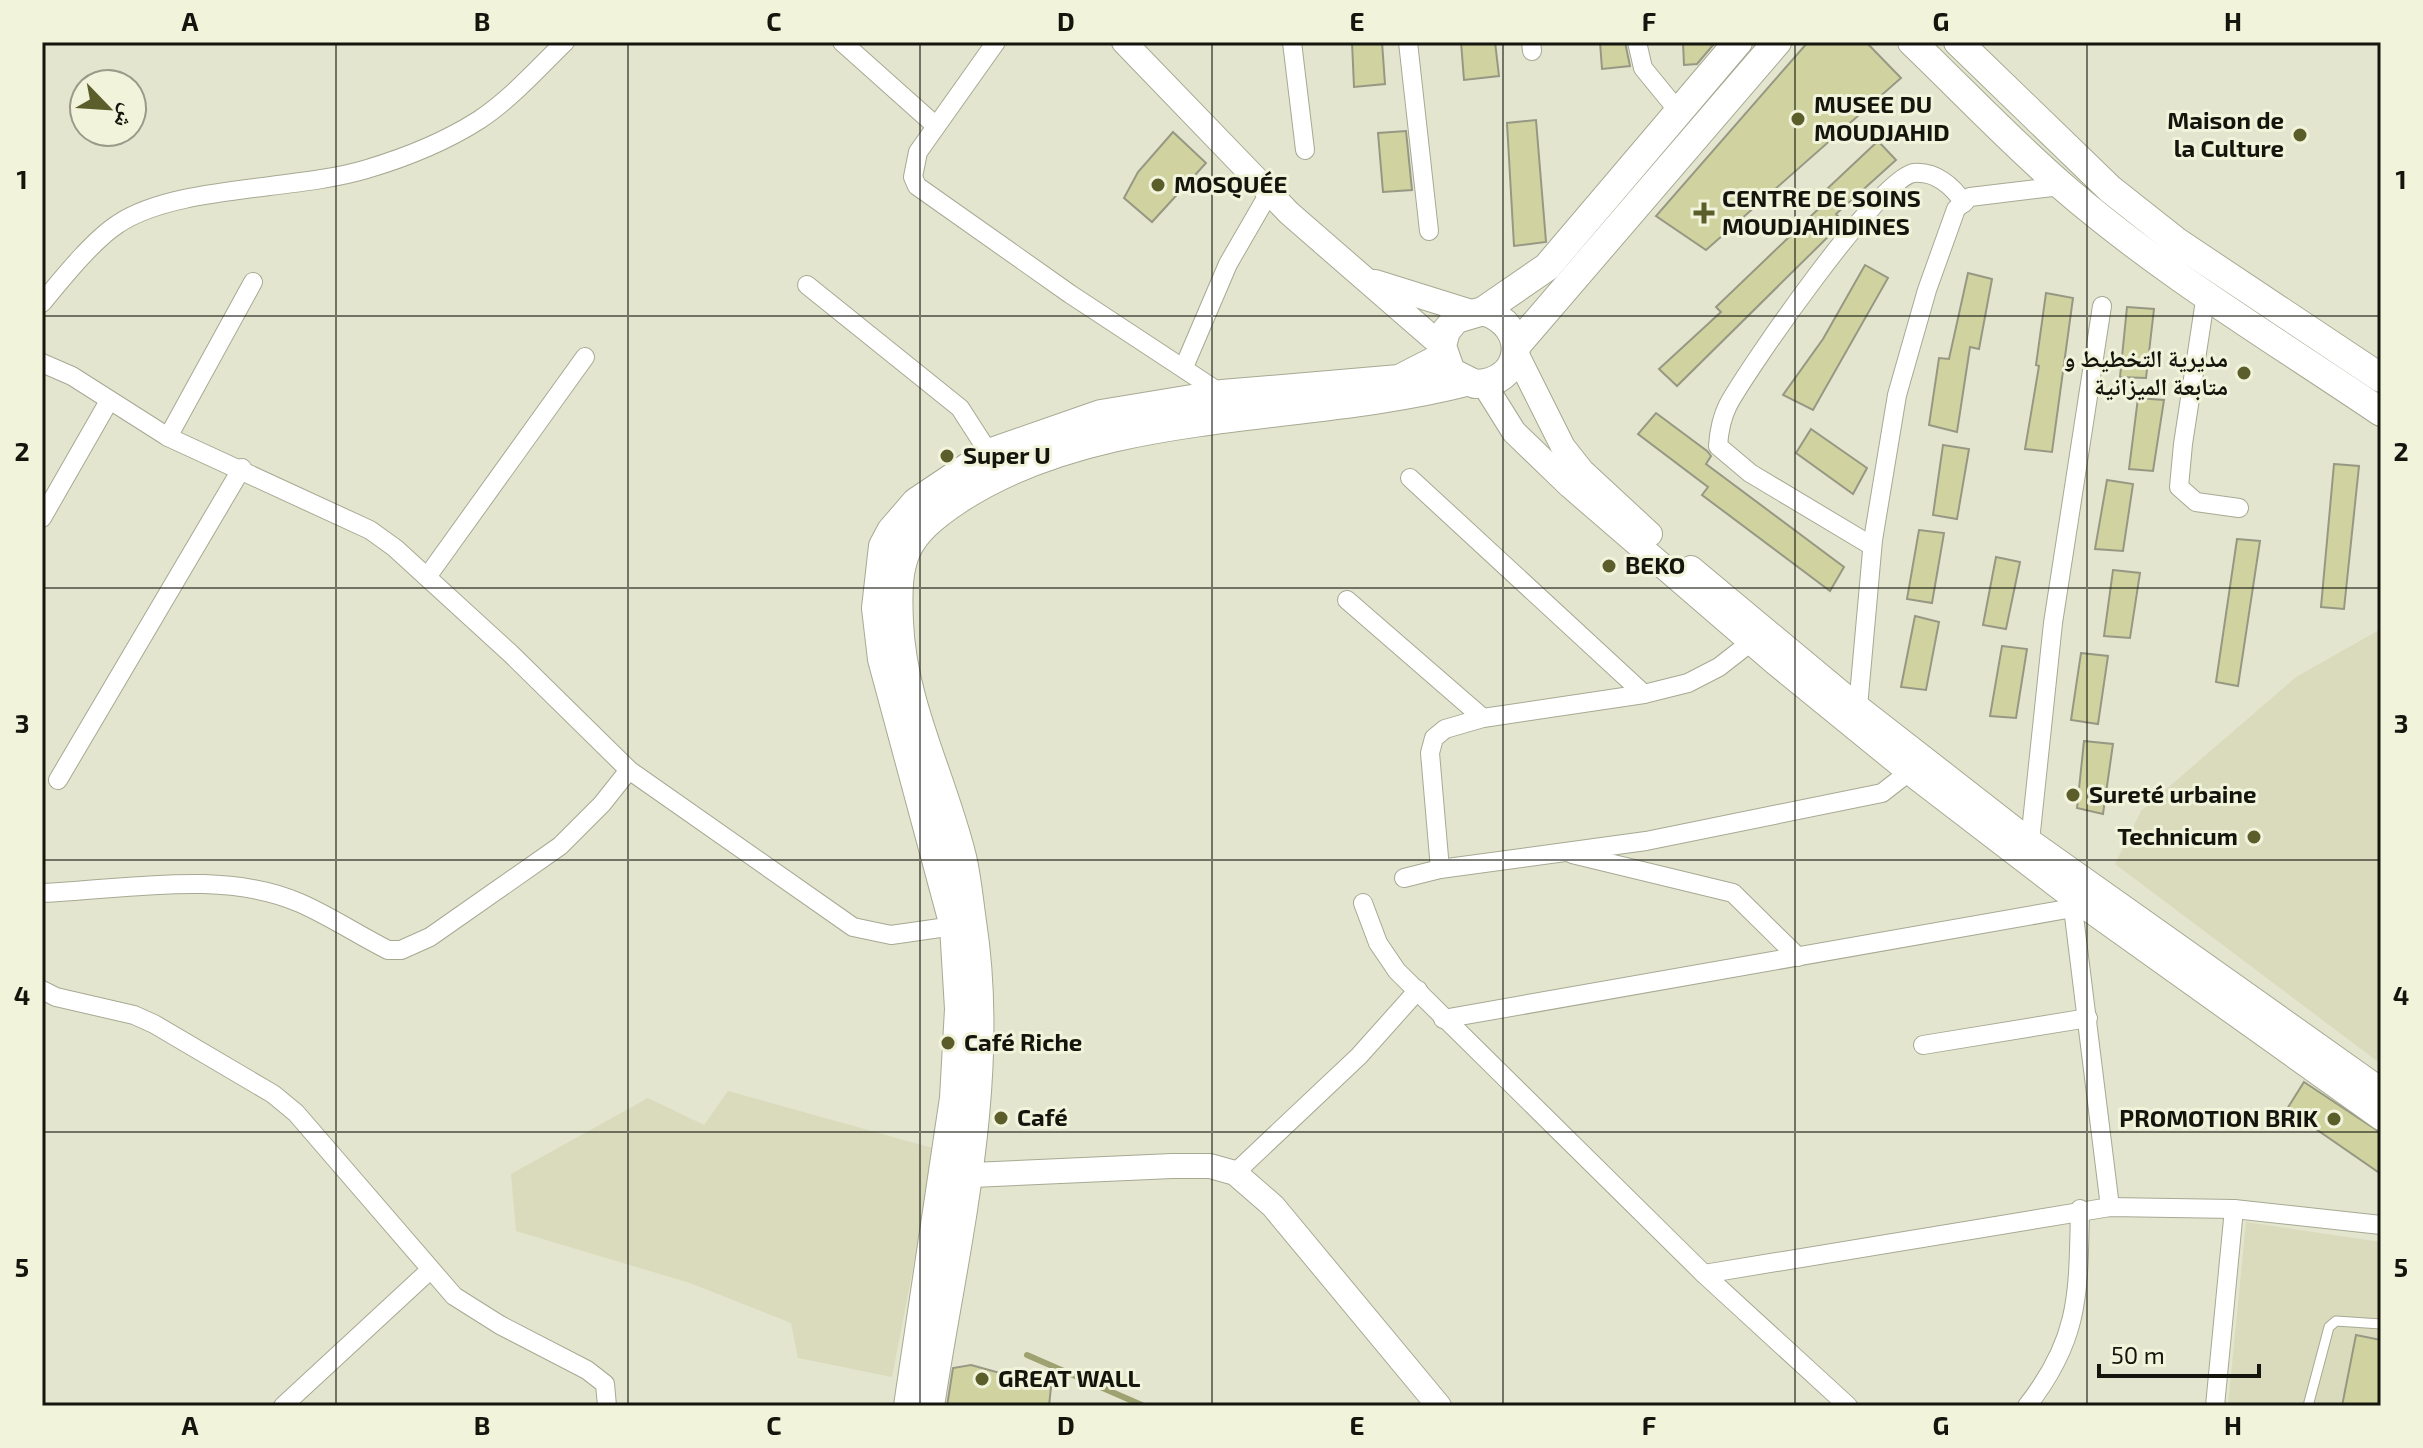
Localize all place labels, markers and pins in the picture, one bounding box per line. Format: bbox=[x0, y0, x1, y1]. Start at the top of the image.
place label: MUSEE DU MOUDJAHID bbox=[1814, 89, 1950, 146]
place label: Maison de la Culture bbox=[2167, 105, 2284, 162]
marker: MUSEE DU MOUDJAHID bbox=[1789, 110, 1807, 128]
marker: Maison de la Culture bbox=[2291, 126, 2309, 144]
place label: MOSQUÉE bbox=[1174, 169, 1287, 199]
marker: MOSQUÉE bbox=[1149, 176, 1167, 194]
place label: CENTRE DE SOINS MOUDJAHIDINES bbox=[1722, 183, 1921, 240]
marker: CENTRE DE SOINS MOUDJAHIDINES bbox=[1693, 202, 1715, 224]
place label: مديرية التخطيط و متابعة الميزانية bbox=[2063, 343, 2228, 401]
marker: مديرية التخطيط و متابعة الميزانية bbox=[2235, 364, 2253, 382]
place label: Super U bbox=[963, 440, 1051, 469]
marker: Super U bbox=[938, 447, 956, 465]
place label: BEKO bbox=[1625, 550, 1685, 579]
marker: BEKO bbox=[1600, 557, 1618, 575]
place label: Sureté urbaine bbox=[2089, 779, 2256, 808]
marker: Sureté urbaine bbox=[2064, 786, 2082, 804]
place label: Technicum bbox=[2117, 821, 2238, 850]
marker: Technicum bbox=[2245, 828, 2263, 846]
place label: Café Riche bbox=[964, 1027, 1082, 1056]
marker: Café Riche bbox=[939, 1034, 957, 1052]
place label: Café bbox=[1017, 1102, 1068, 1131]
place label: PROMOTION BRIK bbox=[2119, 1103, 2319, 1132]
marker: Café bbox=[992, 1109, 1010, 1127]
marker: PROMOTION BRIK bbox=[2325, 1110, 2343, 1128]
place label: GREAT WALL bbox=[998, 1363, 1141, 1392]
marker: GREAT WALL bbox=[973, 1370, 991, 1388]

